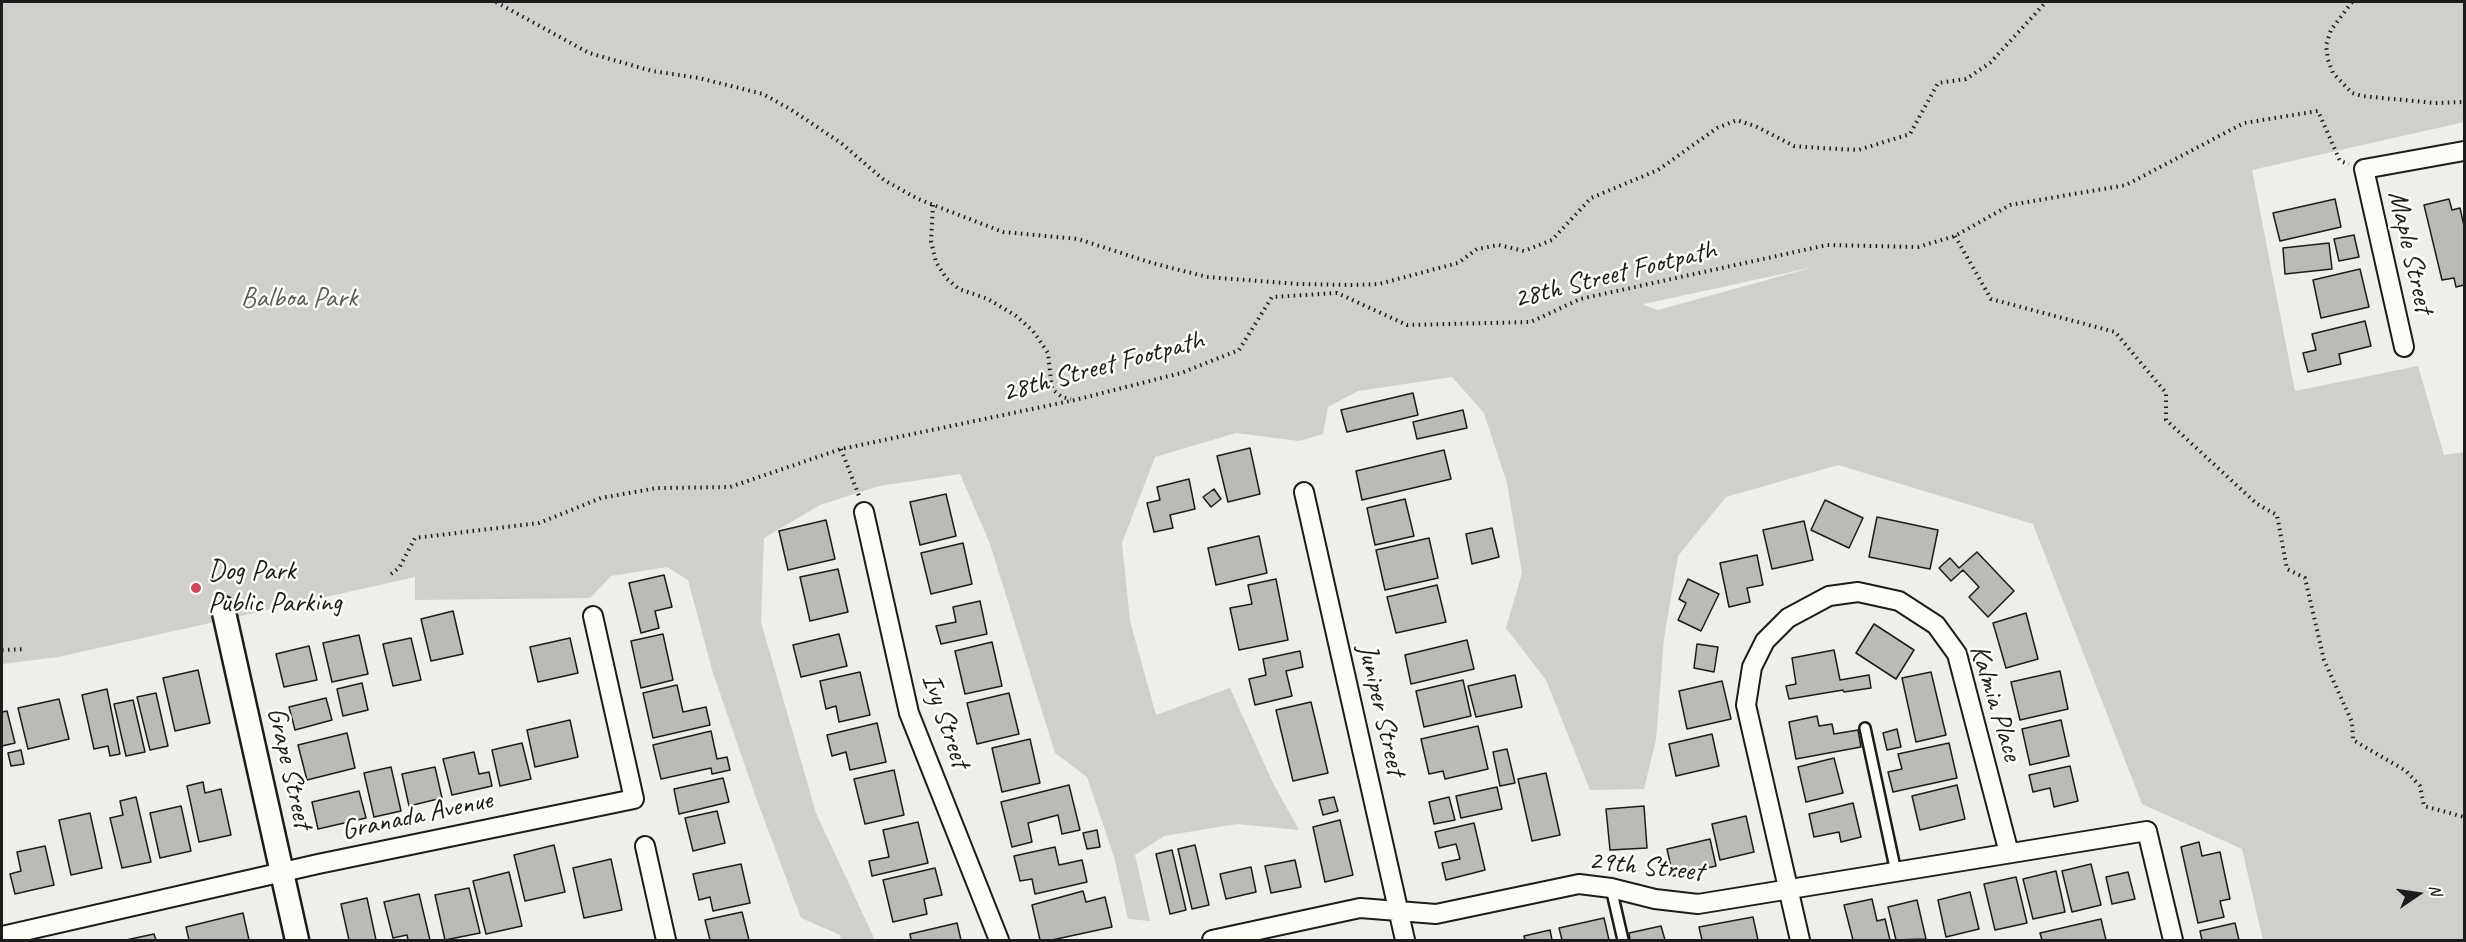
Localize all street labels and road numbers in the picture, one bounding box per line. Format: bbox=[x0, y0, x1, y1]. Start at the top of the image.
street label: Maple Street bbox=[2380, 188, 2440, 316]
street label: 28th Street Footpath bbox=[1510, 234, 1720, 316]
street label: 28th Street Footpath bbox=[999, 324, 1207, 410]
street label: Juniper Street bbox=[1350, 641, 1412, 779]
street label: Kalmia Place bbox=[1961, 641, 2029, 765]
street label: Ivy Street bbox=[913, 670, 977, 772]
street label: Grape Street bbox=[259, 704, 319, 832]
street label: Granada Avenue bbox=[339, 784, 495, 848]
street label: 29th Street bbox=[1587, 844, 1705, 890]

